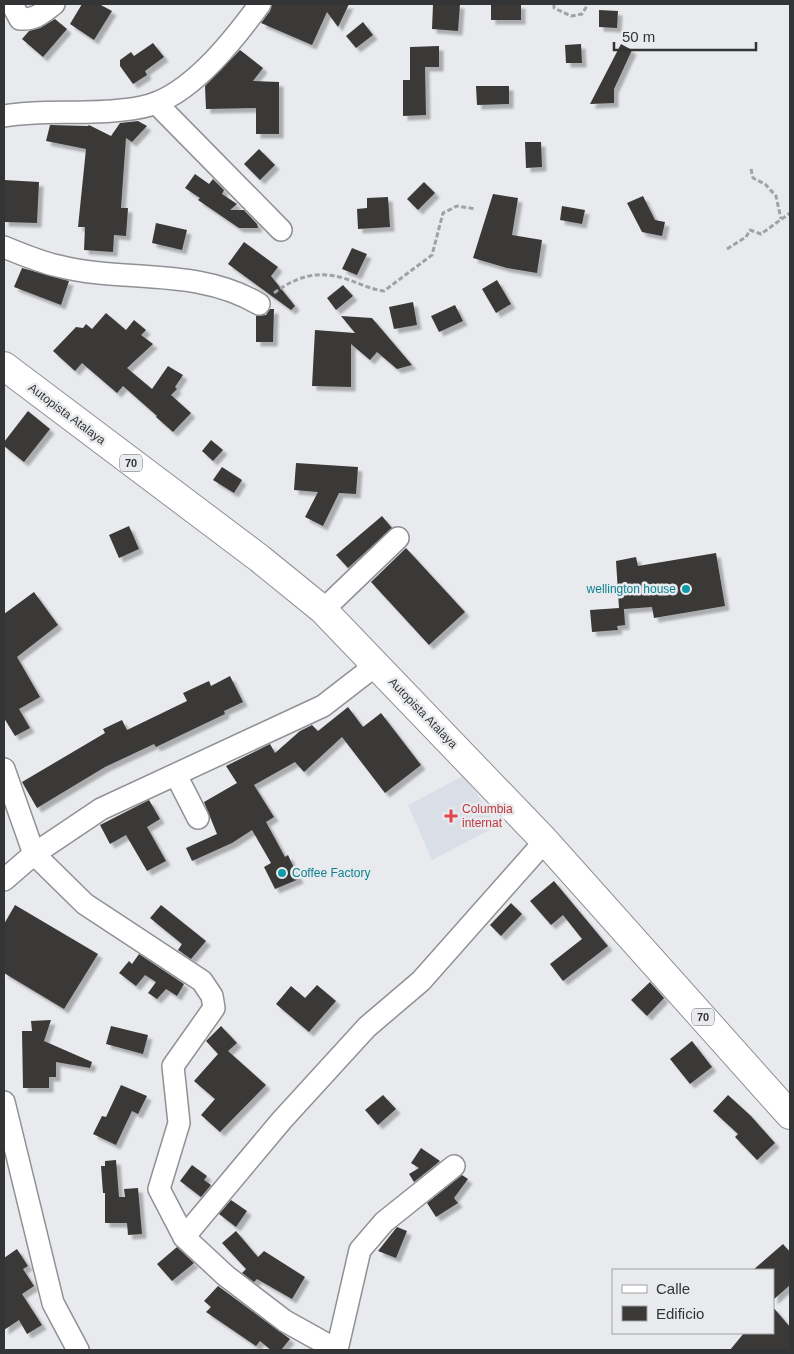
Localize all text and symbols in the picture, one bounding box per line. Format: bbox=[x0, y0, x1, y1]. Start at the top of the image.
scale bar bbox=[614, 20, 756, 52]
text: 50 m bbox=[622, 28, 655, 45]
street label: Autopista Atalaya bbox=[26, 381, 109, 448]
road number: 70 bbox=[120, 454, 142, 472]
place label: wellington house bbox=[586, 582, 676, 596]
marker: wellington house bbox=[680, 583, 692, 595]
street label: Autopista Atalaya bbox=[386, 675, 460, 751]
place label: Columbia internat bbox=[462, 802, 513, 830]
marker: Columbia internat bbox=[444, 809, 458, 823]
place label: Coffee Factory bbox=[292, 866, 370, 880]
marker: Coffee Factory bbox=[276, 867, 288, 879]
road number: 70 bbox=[692, 1009, 714, 1026]
legend bbox=[612, 1269, 774, 1334]
text: Calle bbox=[656, 1280, 690, 1297]
text: Edificio bbox=[656, 1305, 704, 1322]

